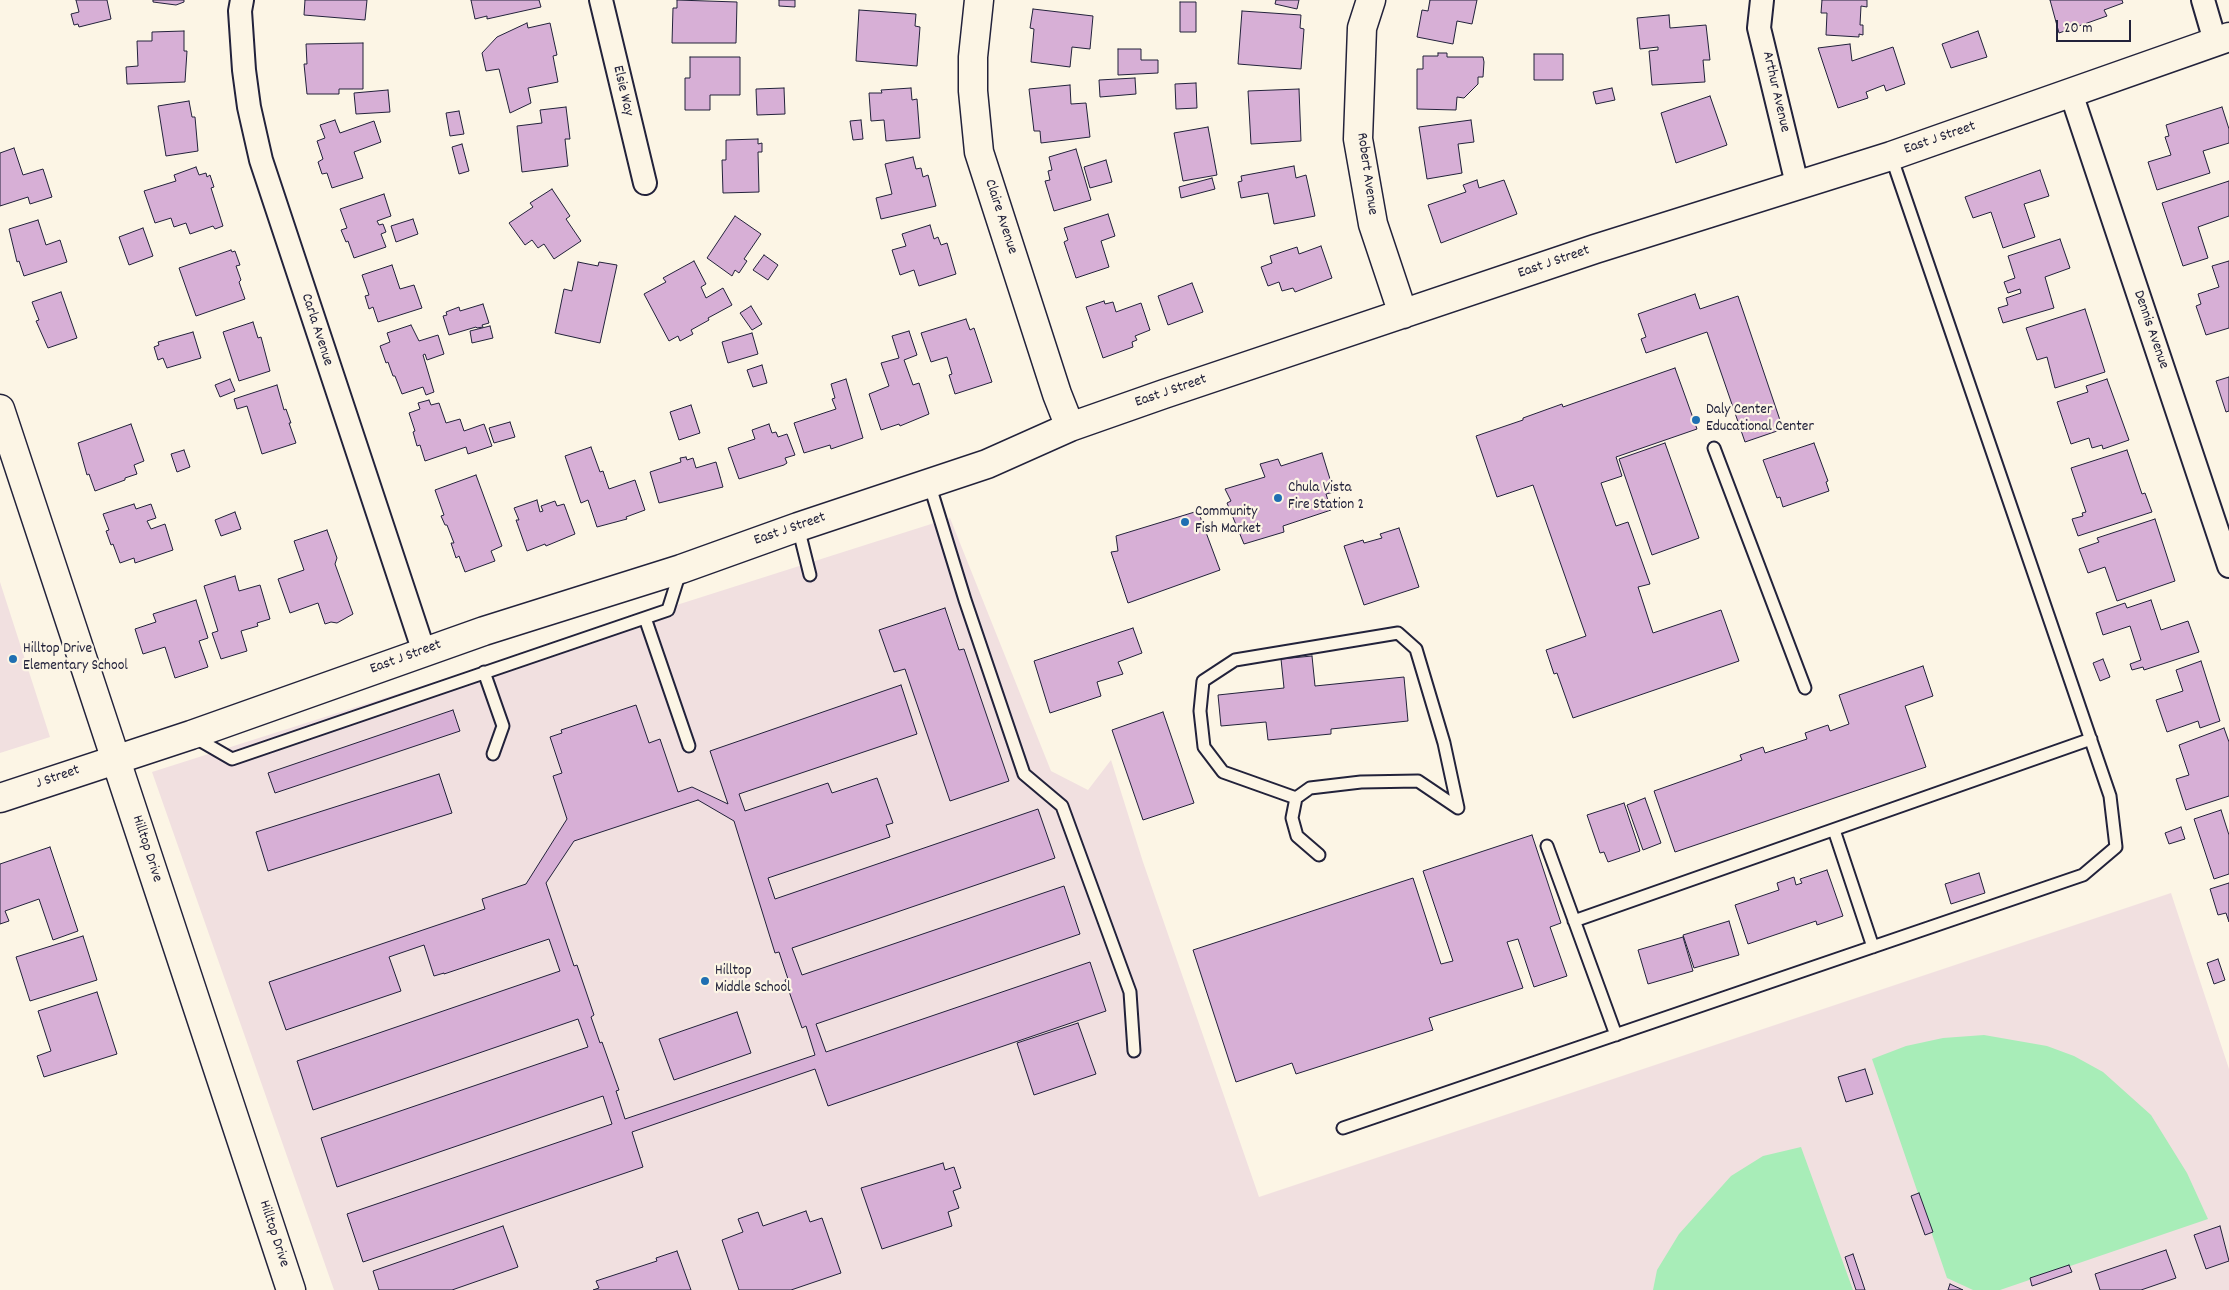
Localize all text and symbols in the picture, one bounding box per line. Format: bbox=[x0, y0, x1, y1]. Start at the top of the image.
scale bar bbox=[2059, 10, 2134, 42]
text: 20 m bbox=[2064, 18, 2092, 40]
street label: Arthur Avenue bbox=[1757, 50, 1793, 134]
street label: Elsie Way bbox=[607, 64, 637, 118]
street label: East J Street bbox=[1902, 118, 1978, 160]
street label: Robert Avenue bbox=[1351, 132, 1381, 216]
street label: Claire Avenue bbox=[979, 177, 1021, 257]
street label: East J Street bbox=[1516, 242, 1592, 284]
street label: Dennis Avenue bbox=[2128, 288, 2172, 372]
street label: Carla Avenue bbox=[296, 292, 336, 368]
street label: East J Street bbox=[1133, 371, 1209, 413]
place label: Daly Center Educational Center bbox=[1706, 402, 1814, 437]
marker: Daly Center Educational Center bbox=[1690, 414, 1702, 426]
place label: Chula Vista Fire Station 2 bbox=[1288, 480, 1364, 515]
marker: Chula Vista Fire Station 2 bbox=[1272, 492, 1284, 504]
place label: Community Fish Market bbox=[1195, 504, 1261, 539]
street label: East J Street bbox=[752, 509, 828, 551]
marker: Community Fish Market bbox=[1179, 516, 1191, 528]
street label: East J Street bbox=[368, 637, 444, 679]
place label: Hilltop Drive Elementary School bbox=[23, 641, 128, 676]
marker: Hilltop Drive Elementary School bbox=[7, 653, 19, 665]
street label: J Street bbox=[34, 762, 82, 794]
street label: Hilltop Drive bbox=[127, 813, 165, 885]
place label: Hilltop Middle School bbox=[715, 963, 791, 998]
marker: Hilltop Middle School bbox=[699, 975, 711, 987]
street label: Hilltop Drive bbox=[254, 1198, 292, 1270]

